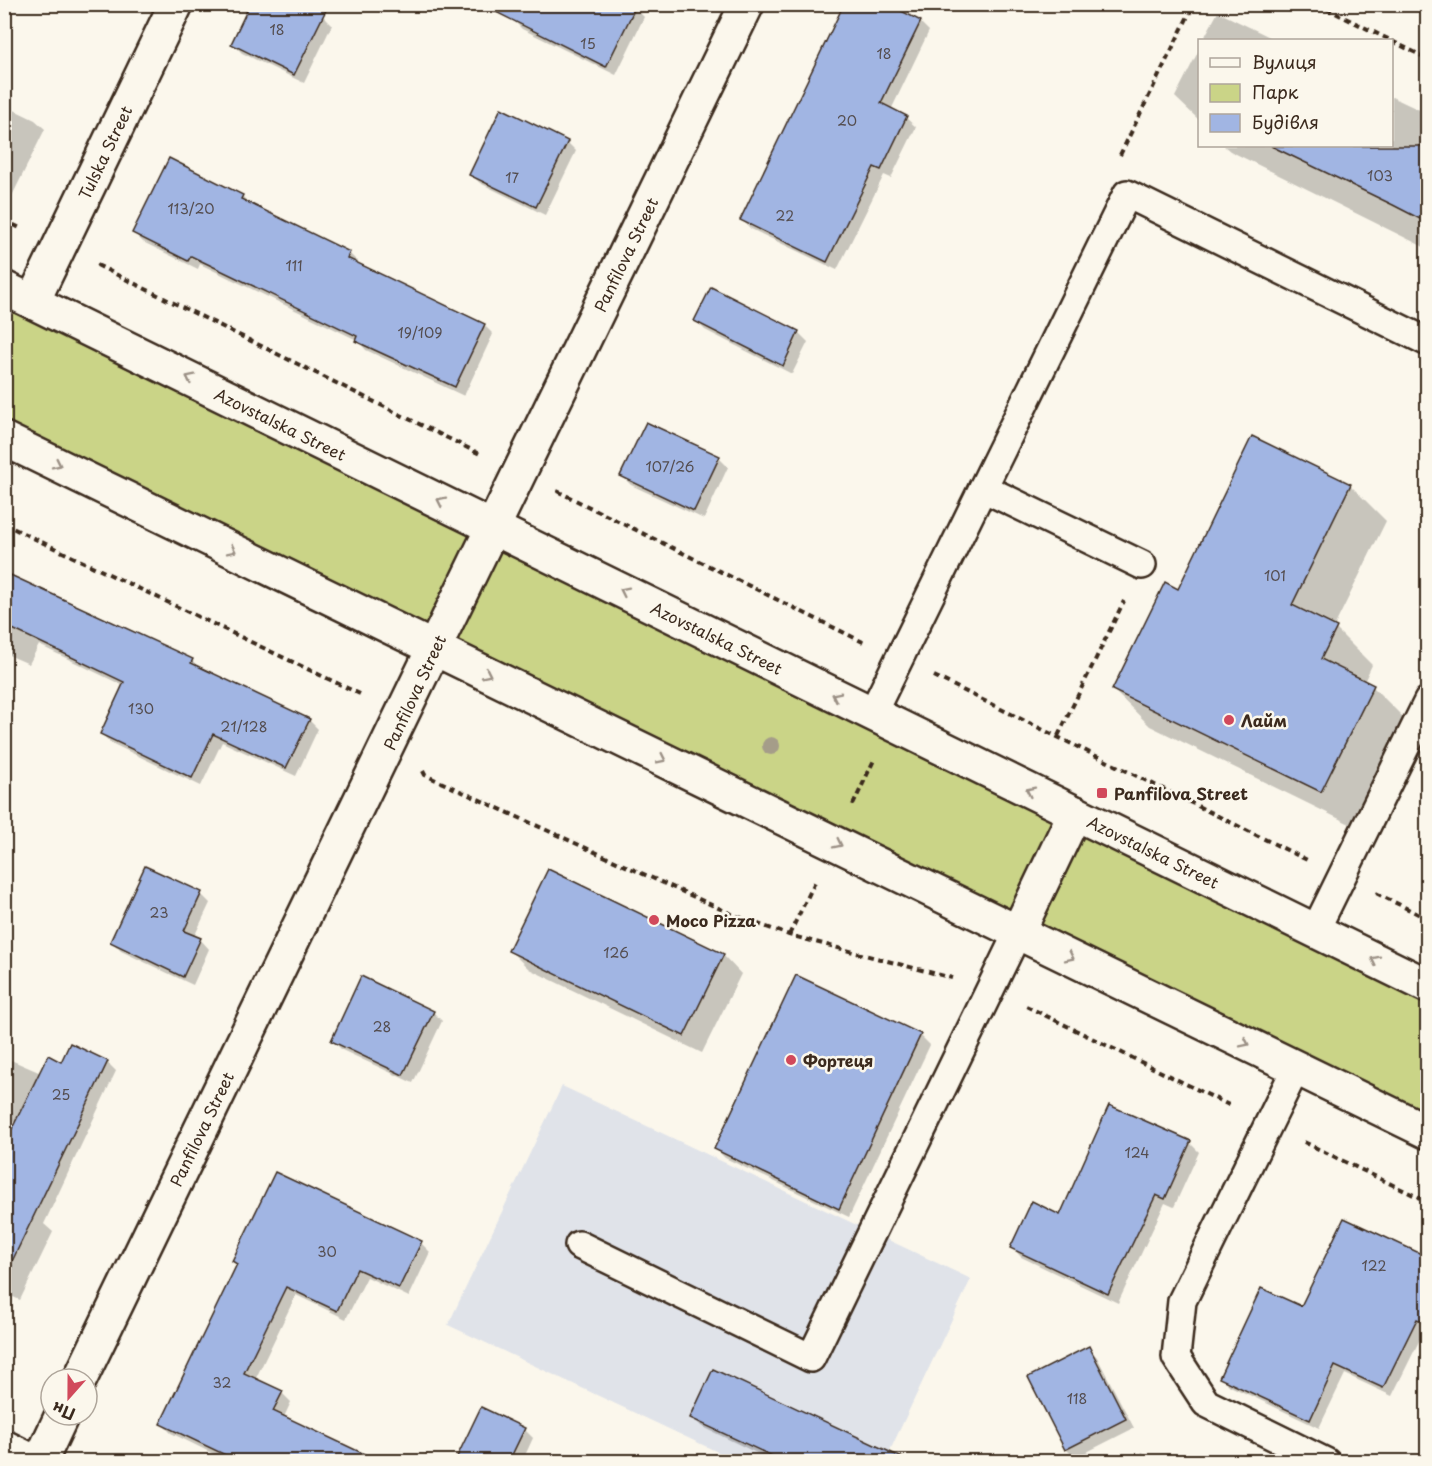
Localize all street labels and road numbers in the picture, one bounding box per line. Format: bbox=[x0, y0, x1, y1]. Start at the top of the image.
street label: Tulska Street bbox=[72, 101, 138, 203]
street label: Panfilova Street bbox=[587, 193, 664, 316]
street label: Azovstalska Street bbox=[211, 381, 351, 466]
street label: Azovstalska Street bbox=[647, 595, 787, 680]
street label: Panfilova Street bbox=[377, 630, 451, 753]
street label: Azovstalska Street bbox=[1083, 809, 1224, 894]
street label: Panfilova Street bbox=[163, 1067, 239, 1190]

